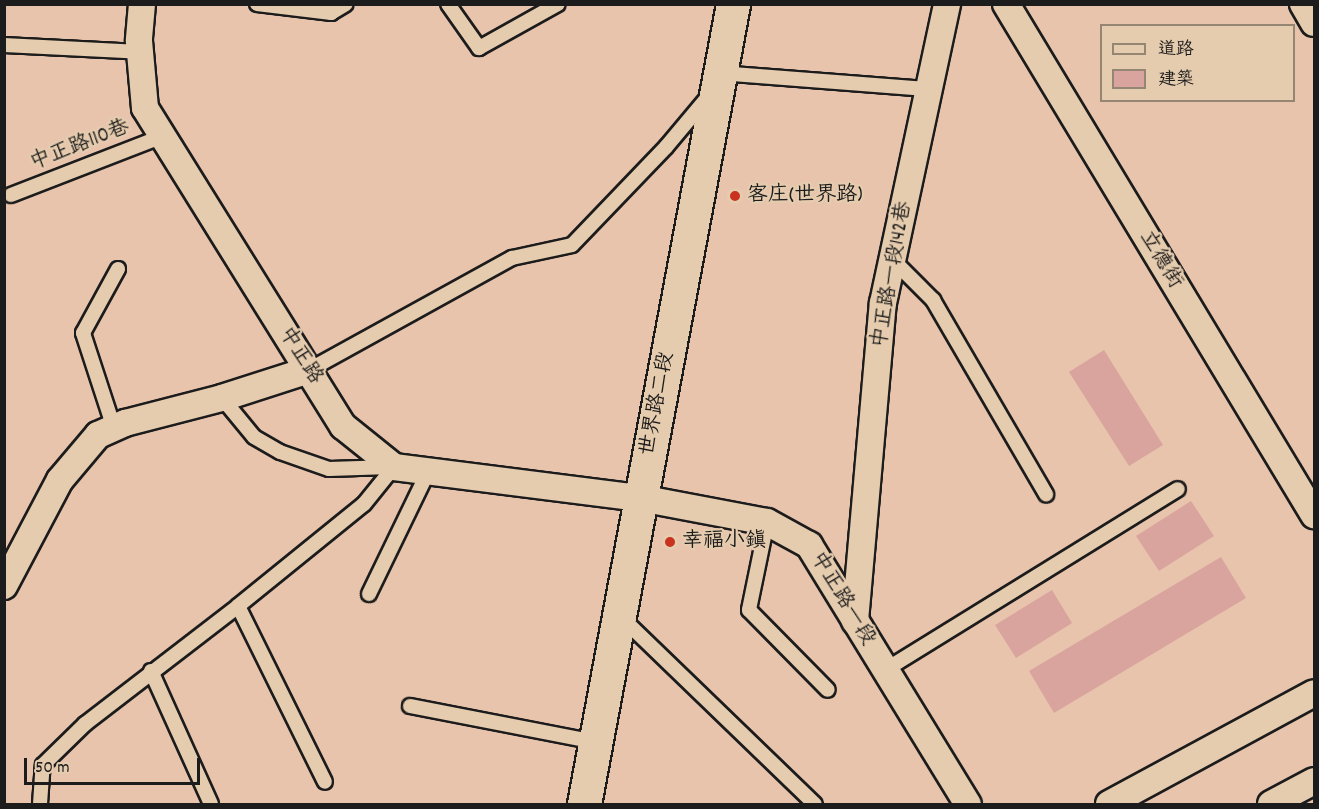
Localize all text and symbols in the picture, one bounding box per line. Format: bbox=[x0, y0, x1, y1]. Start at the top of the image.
legend bbox=[1100, 24, 1295, 102]
text: 道路 bbox=[1158, 38, 1194, 63]
text: 建築 bbox=[1158, 68, 1194, 93]
street label: 中正路110巷 bbox=[27, 115, 133, 177]
place label: 客庄(世界路) bbox=[747, 183, 862, 209]
marker: 客庄(世界路) bbox=[728, 189, 742, 203]
street label: 中正路一段142巷 bbox=[868, 200, 918, 350]
street label: 立德街 bbox=[1133, 227, 1187, 293]
street label: 中正路 bbox=[273, 323, 327, 389]
street label: 世界路二段 bbox=[636, 350, 680, 458]
place label: 幸福小鎮 bbox=[682, 529, 766, 555]
marker: 幸福小鎮 bbox=[663, 535, 677, 549]
street label: 中正路一段 bbox=[804, 548, 880, 650]
scale bar bbox=[27, 746, 202, 784]
text: 50 m bbox=[35, 756, 70, 781]

